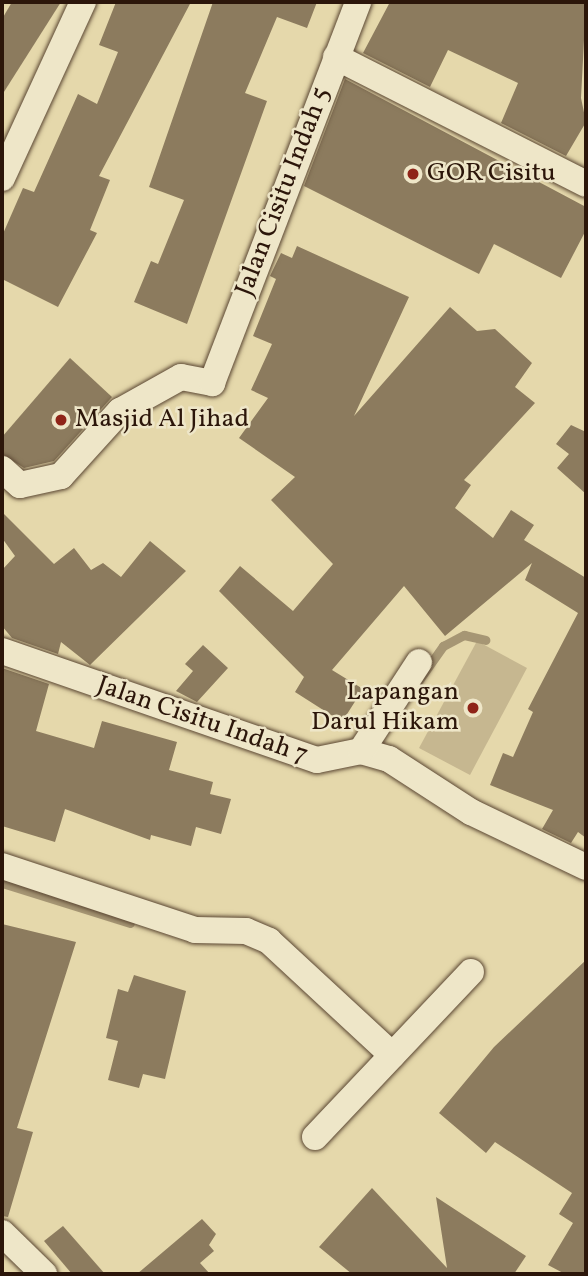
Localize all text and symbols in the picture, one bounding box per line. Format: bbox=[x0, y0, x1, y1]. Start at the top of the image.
street label: Jalan Cisitu Indah 5 bbox=[230, 83, 338, 301]
place label: GOR Cisitu bbox=[427, 158, 556, 190]
marker: GOR Cisitu bbox=[405, 166, 421, 182]
place label: Masjid Al Jihad bbox=[75, 404, 249, 436]
marker: Masjid Al Jihad bbox=[53, 412, 69, 428]
street label: Jalan Cisitu Indah 7 bbox=[92, 670, 312, 772]
place label: Lapangan Darul Hikam bbox=[311, 677, 459, 738]
marker: Lapangan Darul Hikam bbox=[465, 700, 481, 716]

